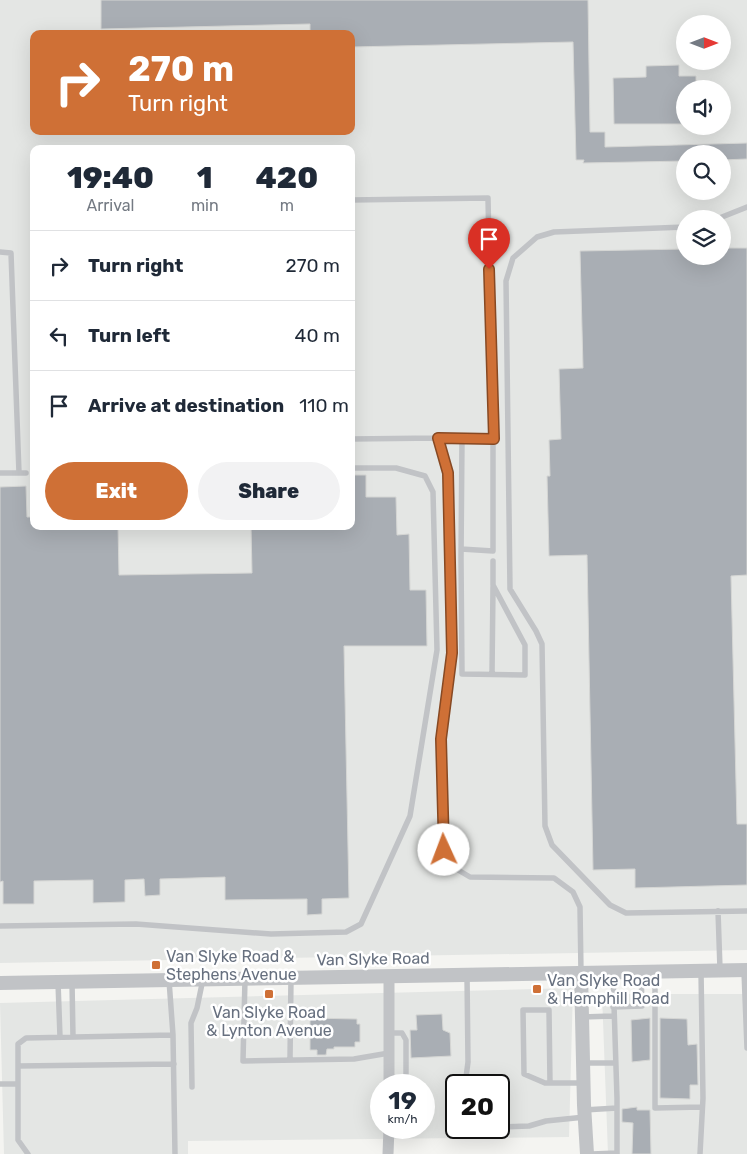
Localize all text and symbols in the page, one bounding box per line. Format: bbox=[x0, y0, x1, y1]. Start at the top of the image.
north arrow bbox=[676, 15, 731, 70]
map controls bbox=[676, 15, 731, 265]
text: 270 m bbox=[128, 48, 234, 90]
icon: right bbox=[45, 50, 110, 115]
button: sound bbox=[676, 80, 731, 135]
text: Turn right bbox=[128, 90, 228, 117]
button: search bbox=[676, 145, 731, 200]
text: 19:40 bbox=[67, 160, 154, 196]
text: 1 bbox=[197, 160, 213, 196]
text: 420 bbox=[256, 160, 318, 196]
text: Arrival bbox=[86, 196, 134, 215]
text: min bbox=[191, 196, 219, 215]
text: m bbox=[280, 196, 294, 215]
button: layers bbox=[676, 210, 731, 265]
pin bbox=[468, 218, 510, 269]
icon: arrive bbox=[475, 225, 503, 253]
icon: right bbox=[45, 252, 73, 280]
text: Turn right bbox=[88, 254, 183, 277]
text: 270 m bbox=[285, 254, 340, 277]
icon: left bbox=[45, 322, 73, 350]
text: Turn left bbox=[88, 324, 170, 347]
text: 40 m bbox=[295, 324, 340, 347]
icon: arrive bbox=[45, 392, 73, 420]
text: Arrive at destination bbox=[88, 394, 284, 417]
text: 110 m bbox=[299, 394, 349, 417]
button: Exit bbox=[45, 462, 188, 520]
button: Share bbox=[198, 462, 340, 520]
position arrow bbox=[417, 823, 469, 875]
place label: Van Slyke Road & Stephens Avenue bbox=[166, 947, 297, 984]
street label: Van Slyke Road bbox=[316, 949, 430, 969]
marker: Van Slyke Road & Stephens Avenue bbox=[150, 959, 162, 971]
place label: Van Slyke Road & Hemphill Road bbox=[547, 971, 669, 1008]
marker: Van Slyke Road & Hemphill Road bbox=[531, 983, 543, 995]
marker: Van Slyke Road & Lynton Avenue bbox=[263, 988, 275, 1000]
place label: Van Slyke Road & Lynton Avenue bbox=[206, 1003, 332, 1040]
speed limit sign: 20 bbox=[445, 1074, 510, 1139]
text: 19 bbox=[388, 1086, 417, 1115]
text: km/h bbox=[388, 1112, 417, 1126]

